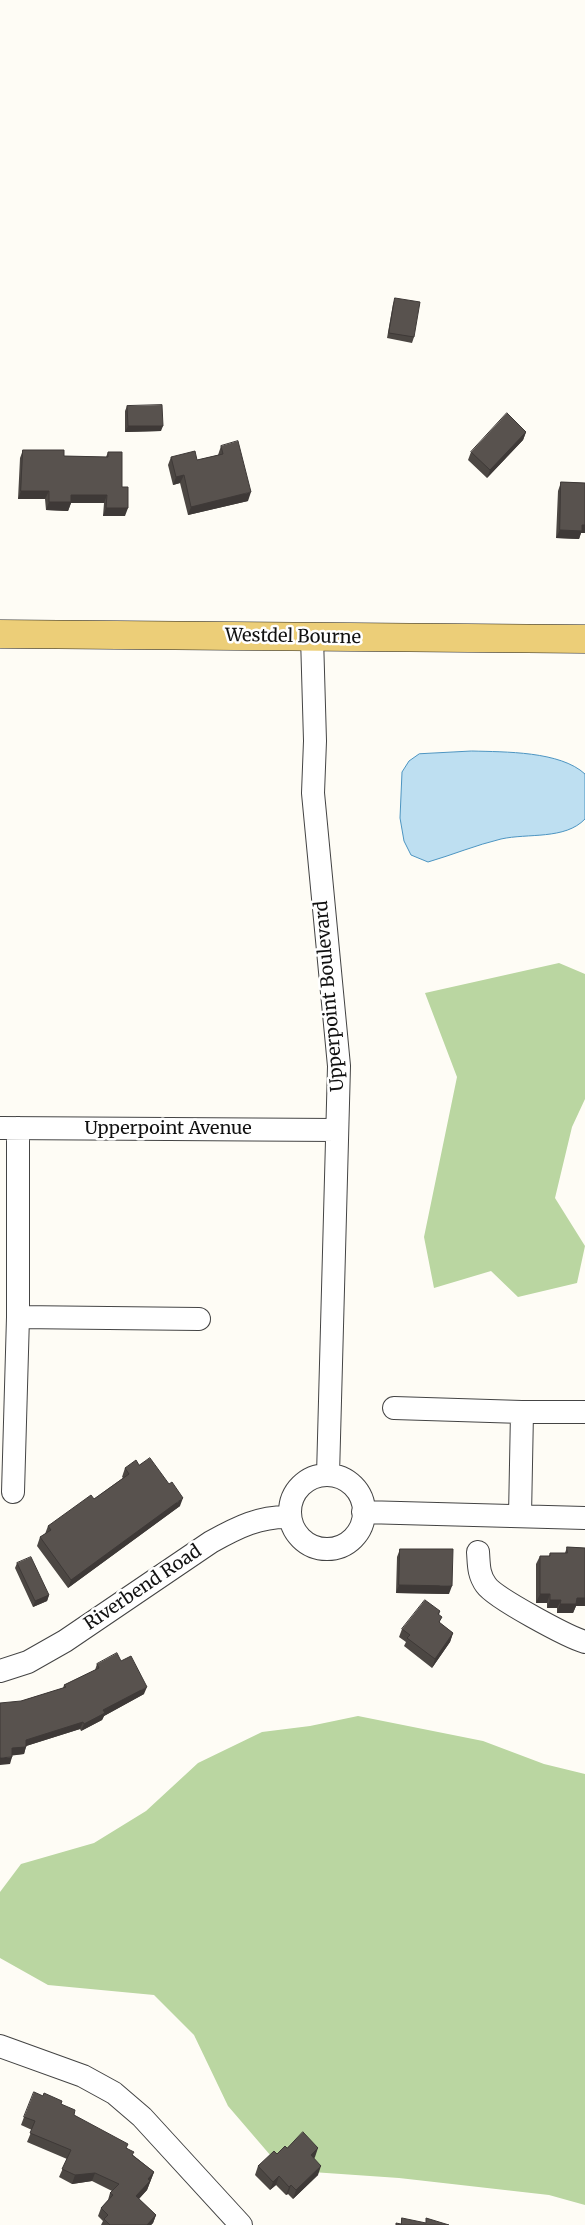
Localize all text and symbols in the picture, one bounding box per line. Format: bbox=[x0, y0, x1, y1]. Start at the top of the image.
street label: Westdel Bourne bbox=[225, 625, 361, 649]
street label: Upperpoint Boulevard bbox=[311, 900, 349, 1092]
street label: Upperpoint Avenue bbox=[84, 1118, 252, 1140]
street label: Riverbend Road bbox=[80, 1541, 206, 1635]

